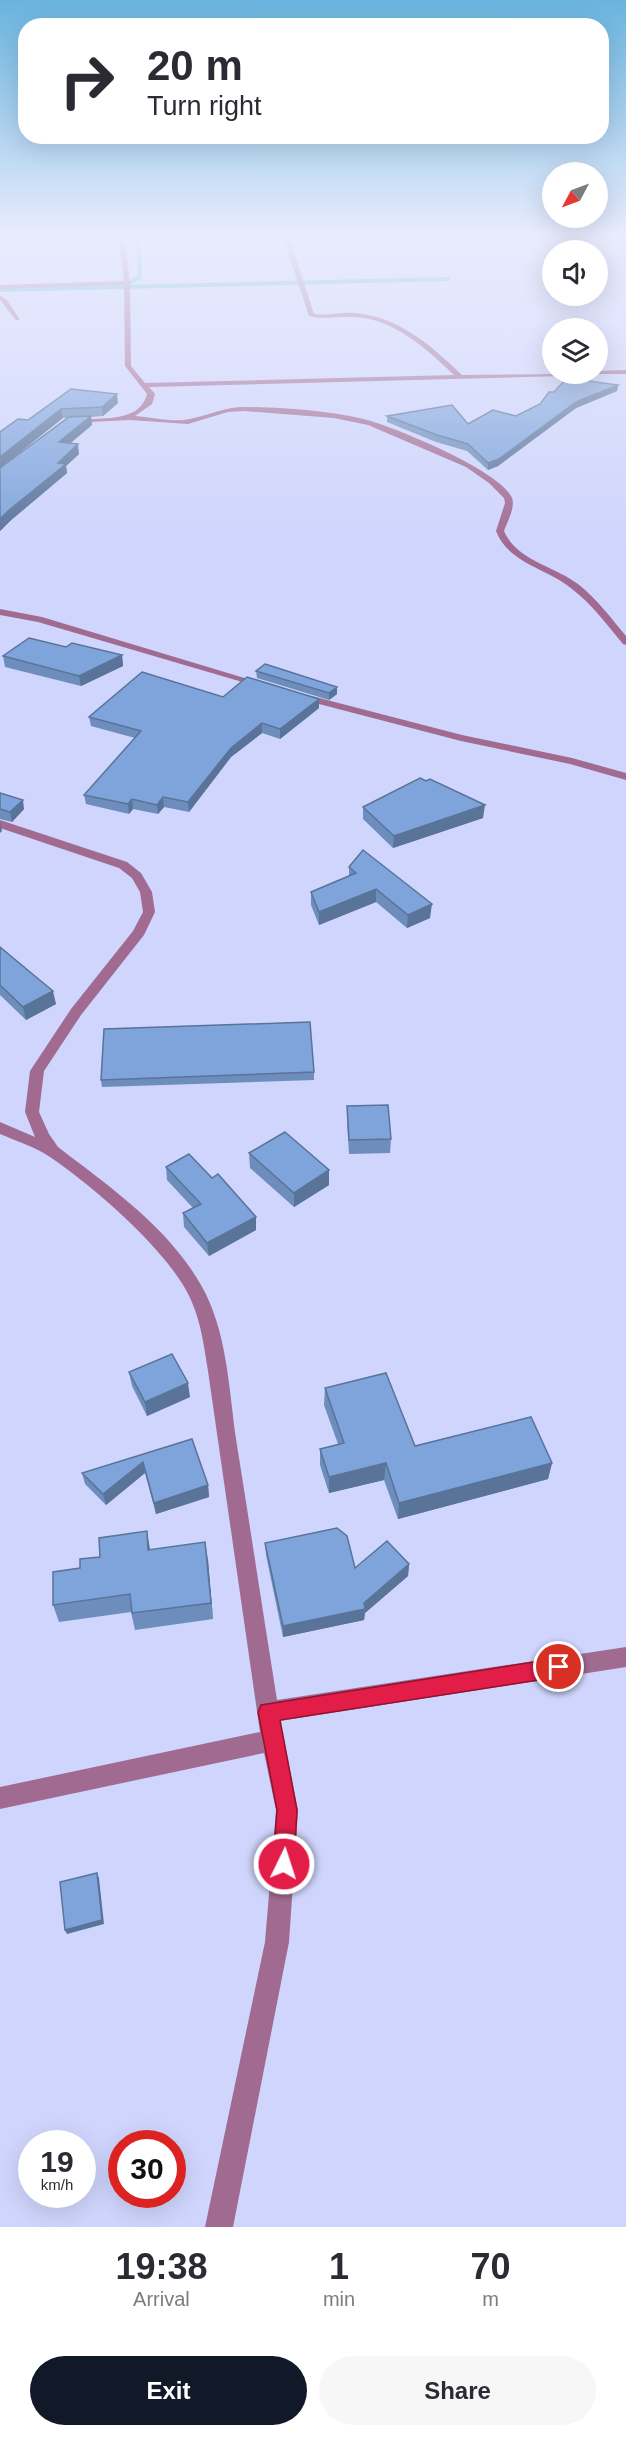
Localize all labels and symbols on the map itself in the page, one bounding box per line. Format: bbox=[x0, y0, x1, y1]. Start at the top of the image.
north arrow bbox=[542, 162, 608, 228]
pin bbox=[533, 1641, 584, 1692]
position arrow bbox=[252, 1832, 316, 1896]
speed limit sign: 30 bbox=[108, 2130, 186, 2208]

